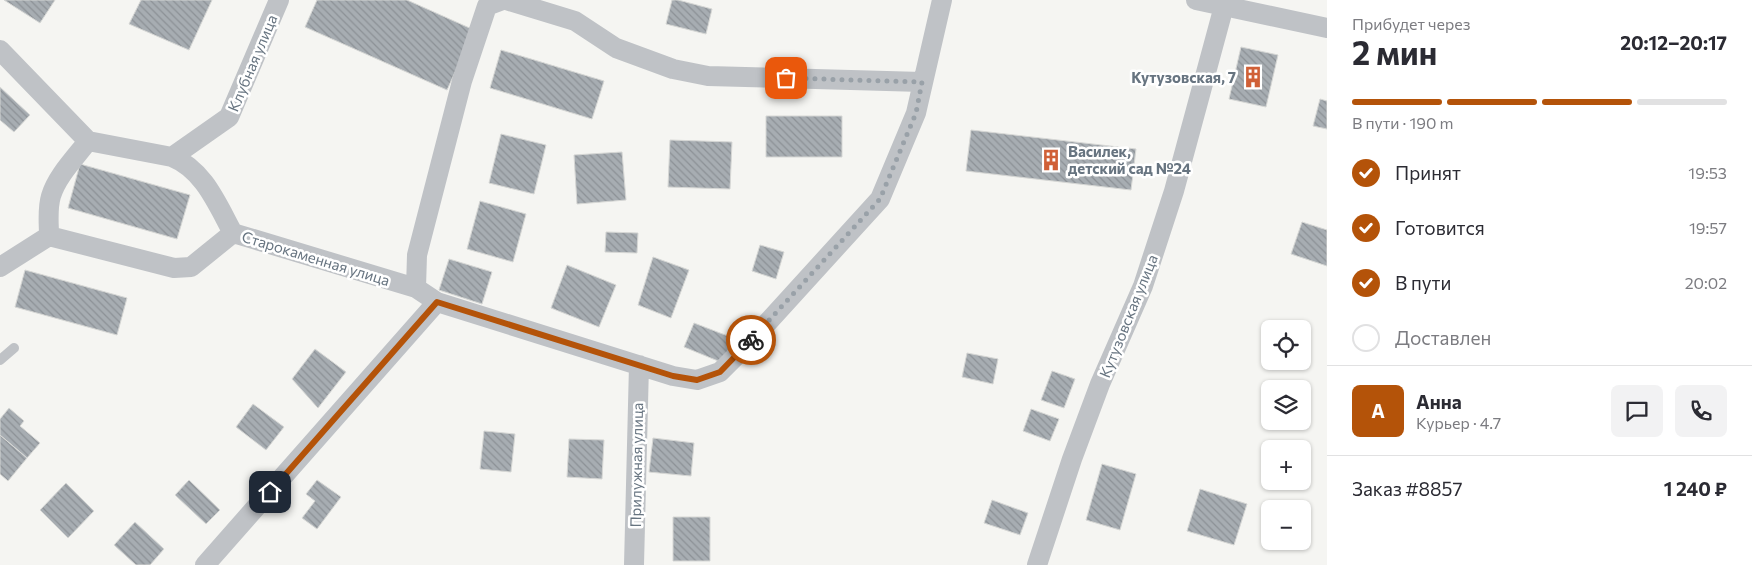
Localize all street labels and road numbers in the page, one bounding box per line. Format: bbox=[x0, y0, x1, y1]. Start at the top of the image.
street label: Клубная улица bbox=[223, 12, 281, 114]
street label: Старокаменная улица bbox=[240, 227, 392, 289]
street label: Кутузовская улица bbox=[1095, 252, 1161, 380]
street label: Прилужная улица bbox=[626, 402, 646, 528]

